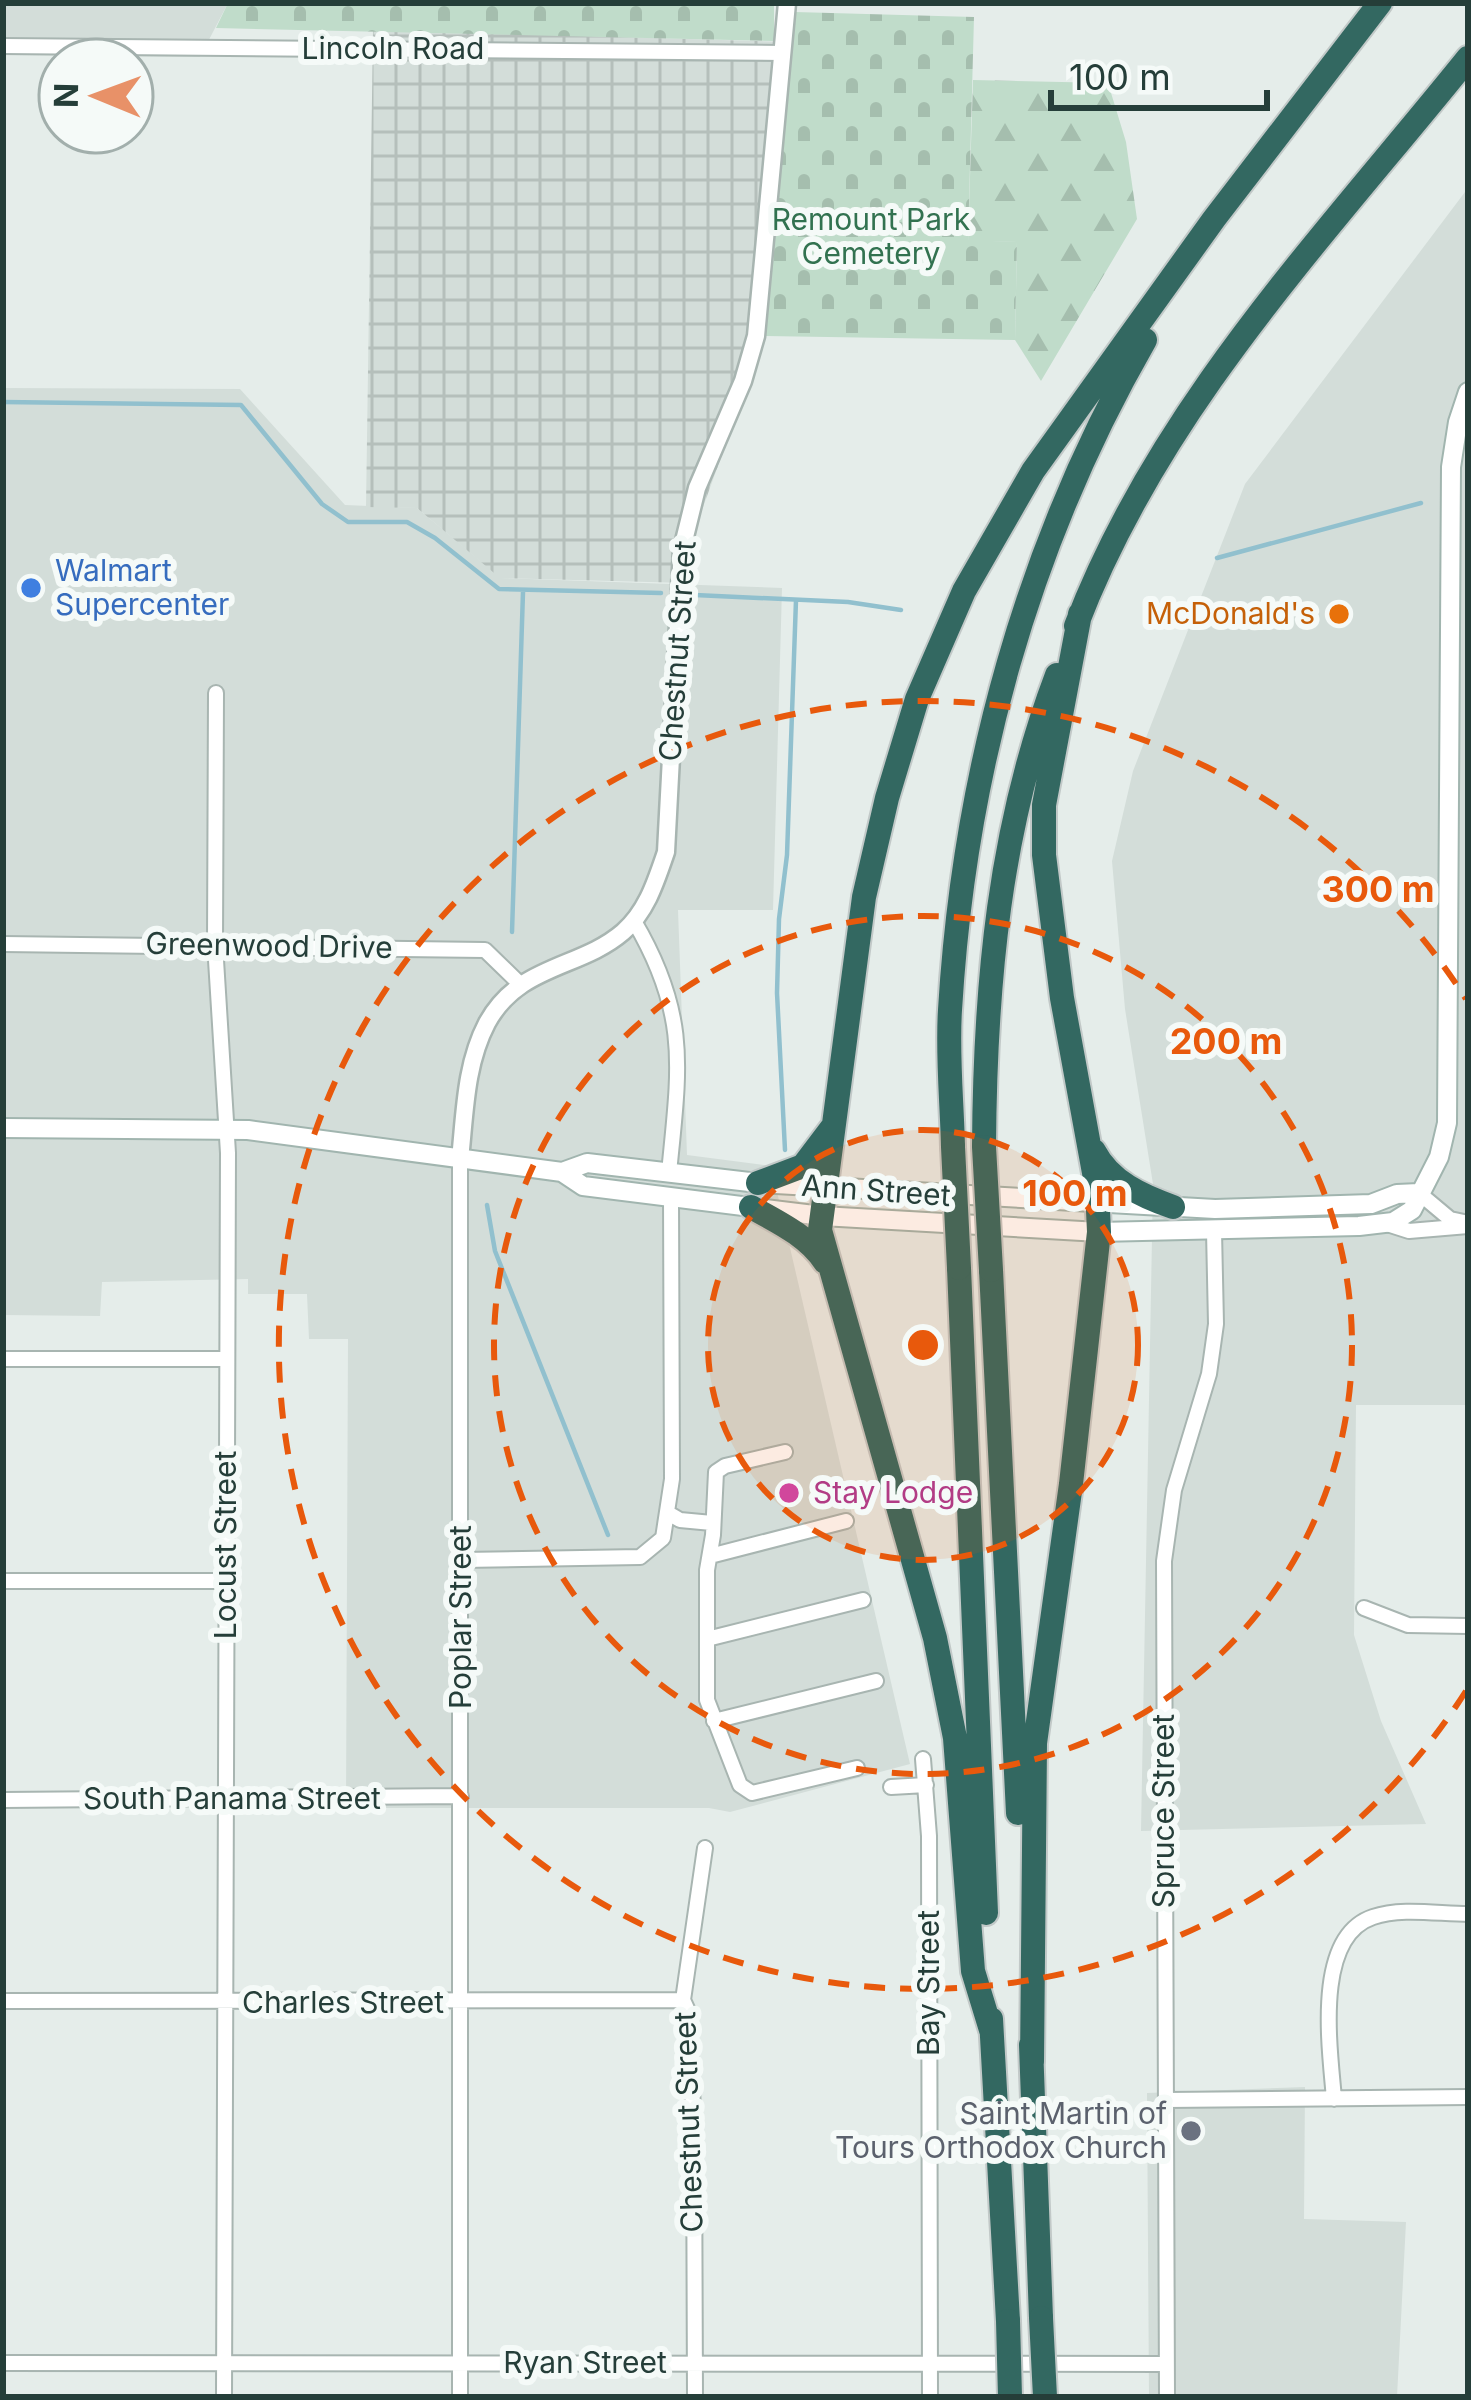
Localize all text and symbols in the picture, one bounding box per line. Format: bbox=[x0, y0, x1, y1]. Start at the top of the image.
street label: Lincoln Road bbox=[302, 30, 484, 66]
north arrow bbox=[36, 36, 156, 156]
scale bar bbox=[1051, 36, 1267, 110]
text: 100 m bbox=[1069, 55, 1171, 99]
text: N bbox=[46, 83, 86, 108]
park label: Remount Park Cemetery bbox=[772, 201, 971, 271]
street label: Chestnut Street bbox=[651, 539, 703, 763]
place label: Walmart Supercenter bbox=[55, 552, 229, 622]
marker: Walmart Supercenter bbox=[18, 575, 44, 601]
place label: McDonald's bbox=[1146, 595, 1315, 631]
marker: McDonald's bbox=[1326, 601, 1352, 627]
text: 300 m bbox=[1321, 867, 1435, 911]
street label: Greenwood Drive bbox=[145, 925, 393, 965]
text: 200 m bbox=[1170, 1019, 1282, 1063]
street label: Ann Street bbox=[800, 1167, 952, 1213]
text: 100 m bbox=[1022, 1171, 1128, 1215]
centre of rings bbox=[902, 1324, 944, 1366]
street label: Locust Street bbox=[207, 1451, 243, 1639]
place label: Stay Lodge bbox=[813, 1474, 973, 1510]
marker: Stay Lodge bbox=[776, 1480, 802, 1506]
street label: Poplar Street bbox=[442, 1525, 478, 1709]
street label: Spruce Street bbox=[1145, 1714, 1181, 1908]
street label: South Panama Street bbox=[83, 1780, 381, 1816]
street label: Bay Street bbox=[910, 1910, 946, 2056]
street label: Charles Street bbox=[242, 1984, 444, 2020]
street label: Chestnut Street bbox=[666, 2011, 710, 2233]
place label: Saint Martin of Tours Orthodox Church bbox=[835, 2095, 1167, 2165]
marker: Saint Martin of Tours Orthodox Church bbox=[1178, 2118, 1204, 2144]
street label: Ryan Street bbox=[503, 2344, 667, 2380]

